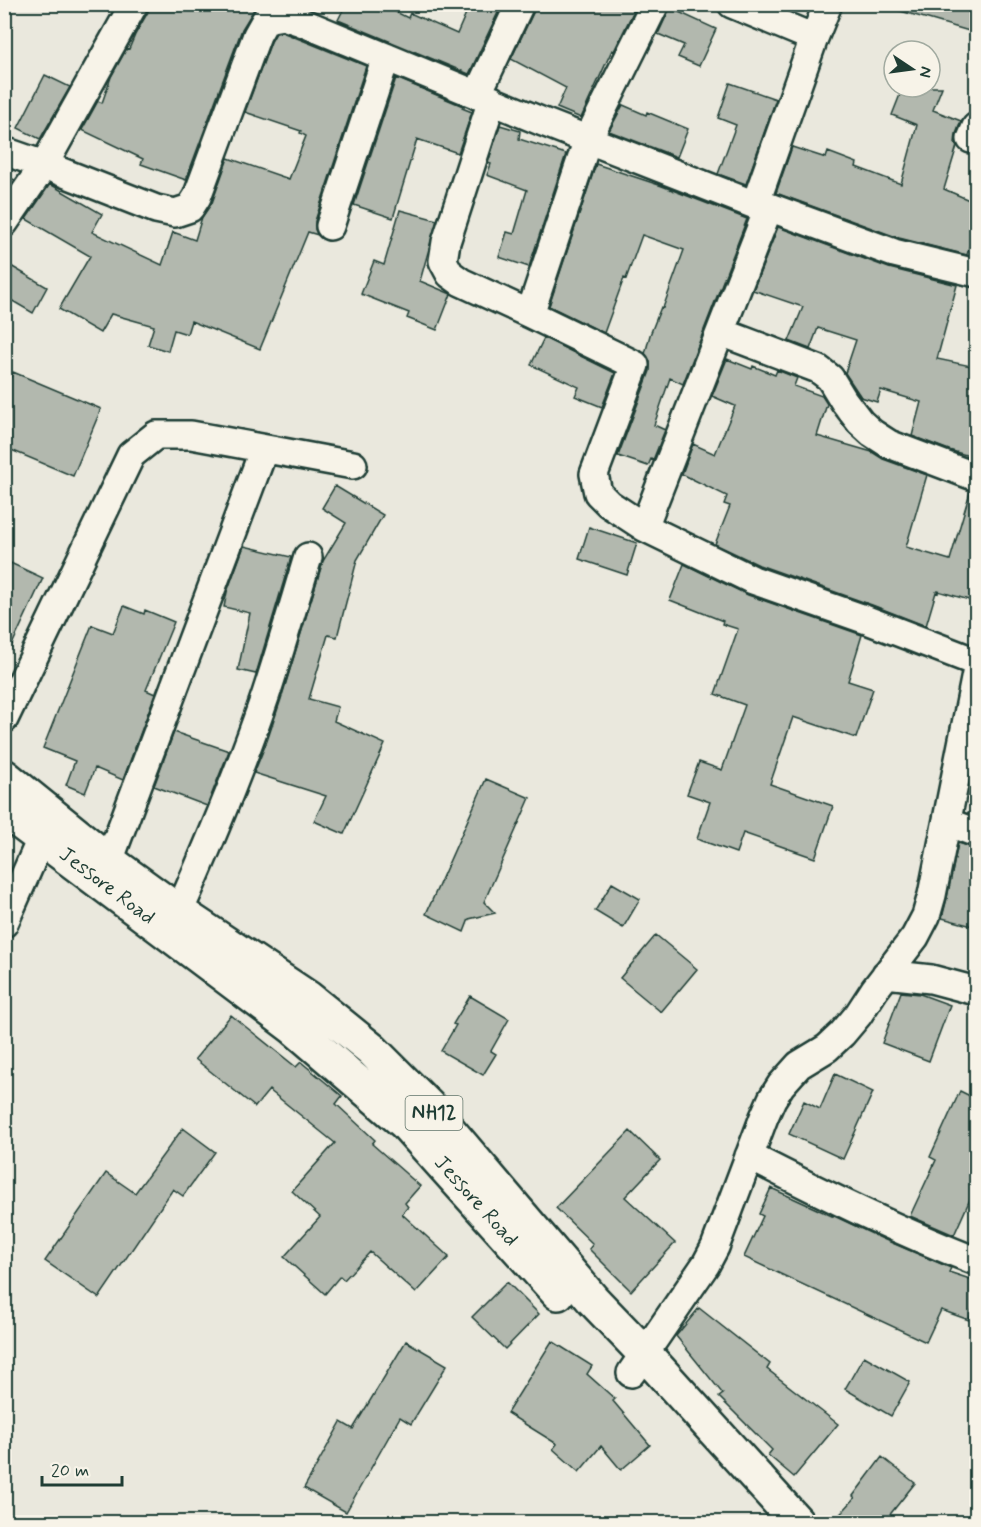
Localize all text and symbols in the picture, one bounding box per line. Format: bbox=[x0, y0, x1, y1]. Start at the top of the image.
north arrow bbox=[882, 39, 942, 99]
text: N bbox=[914, 64, 937, 80]
street label: Jessore Road bbox=[53, 841, 161, 931]
road number: NH12 bbox=[406, 1096, 462, 1130]
street label: Jessore Road bbox=[428, 1149, 524, 1253]
scale bar bbox=[42, 1449, 122, 1487]
text: 20 m bbox=[51, 1459, 89, 1483]

